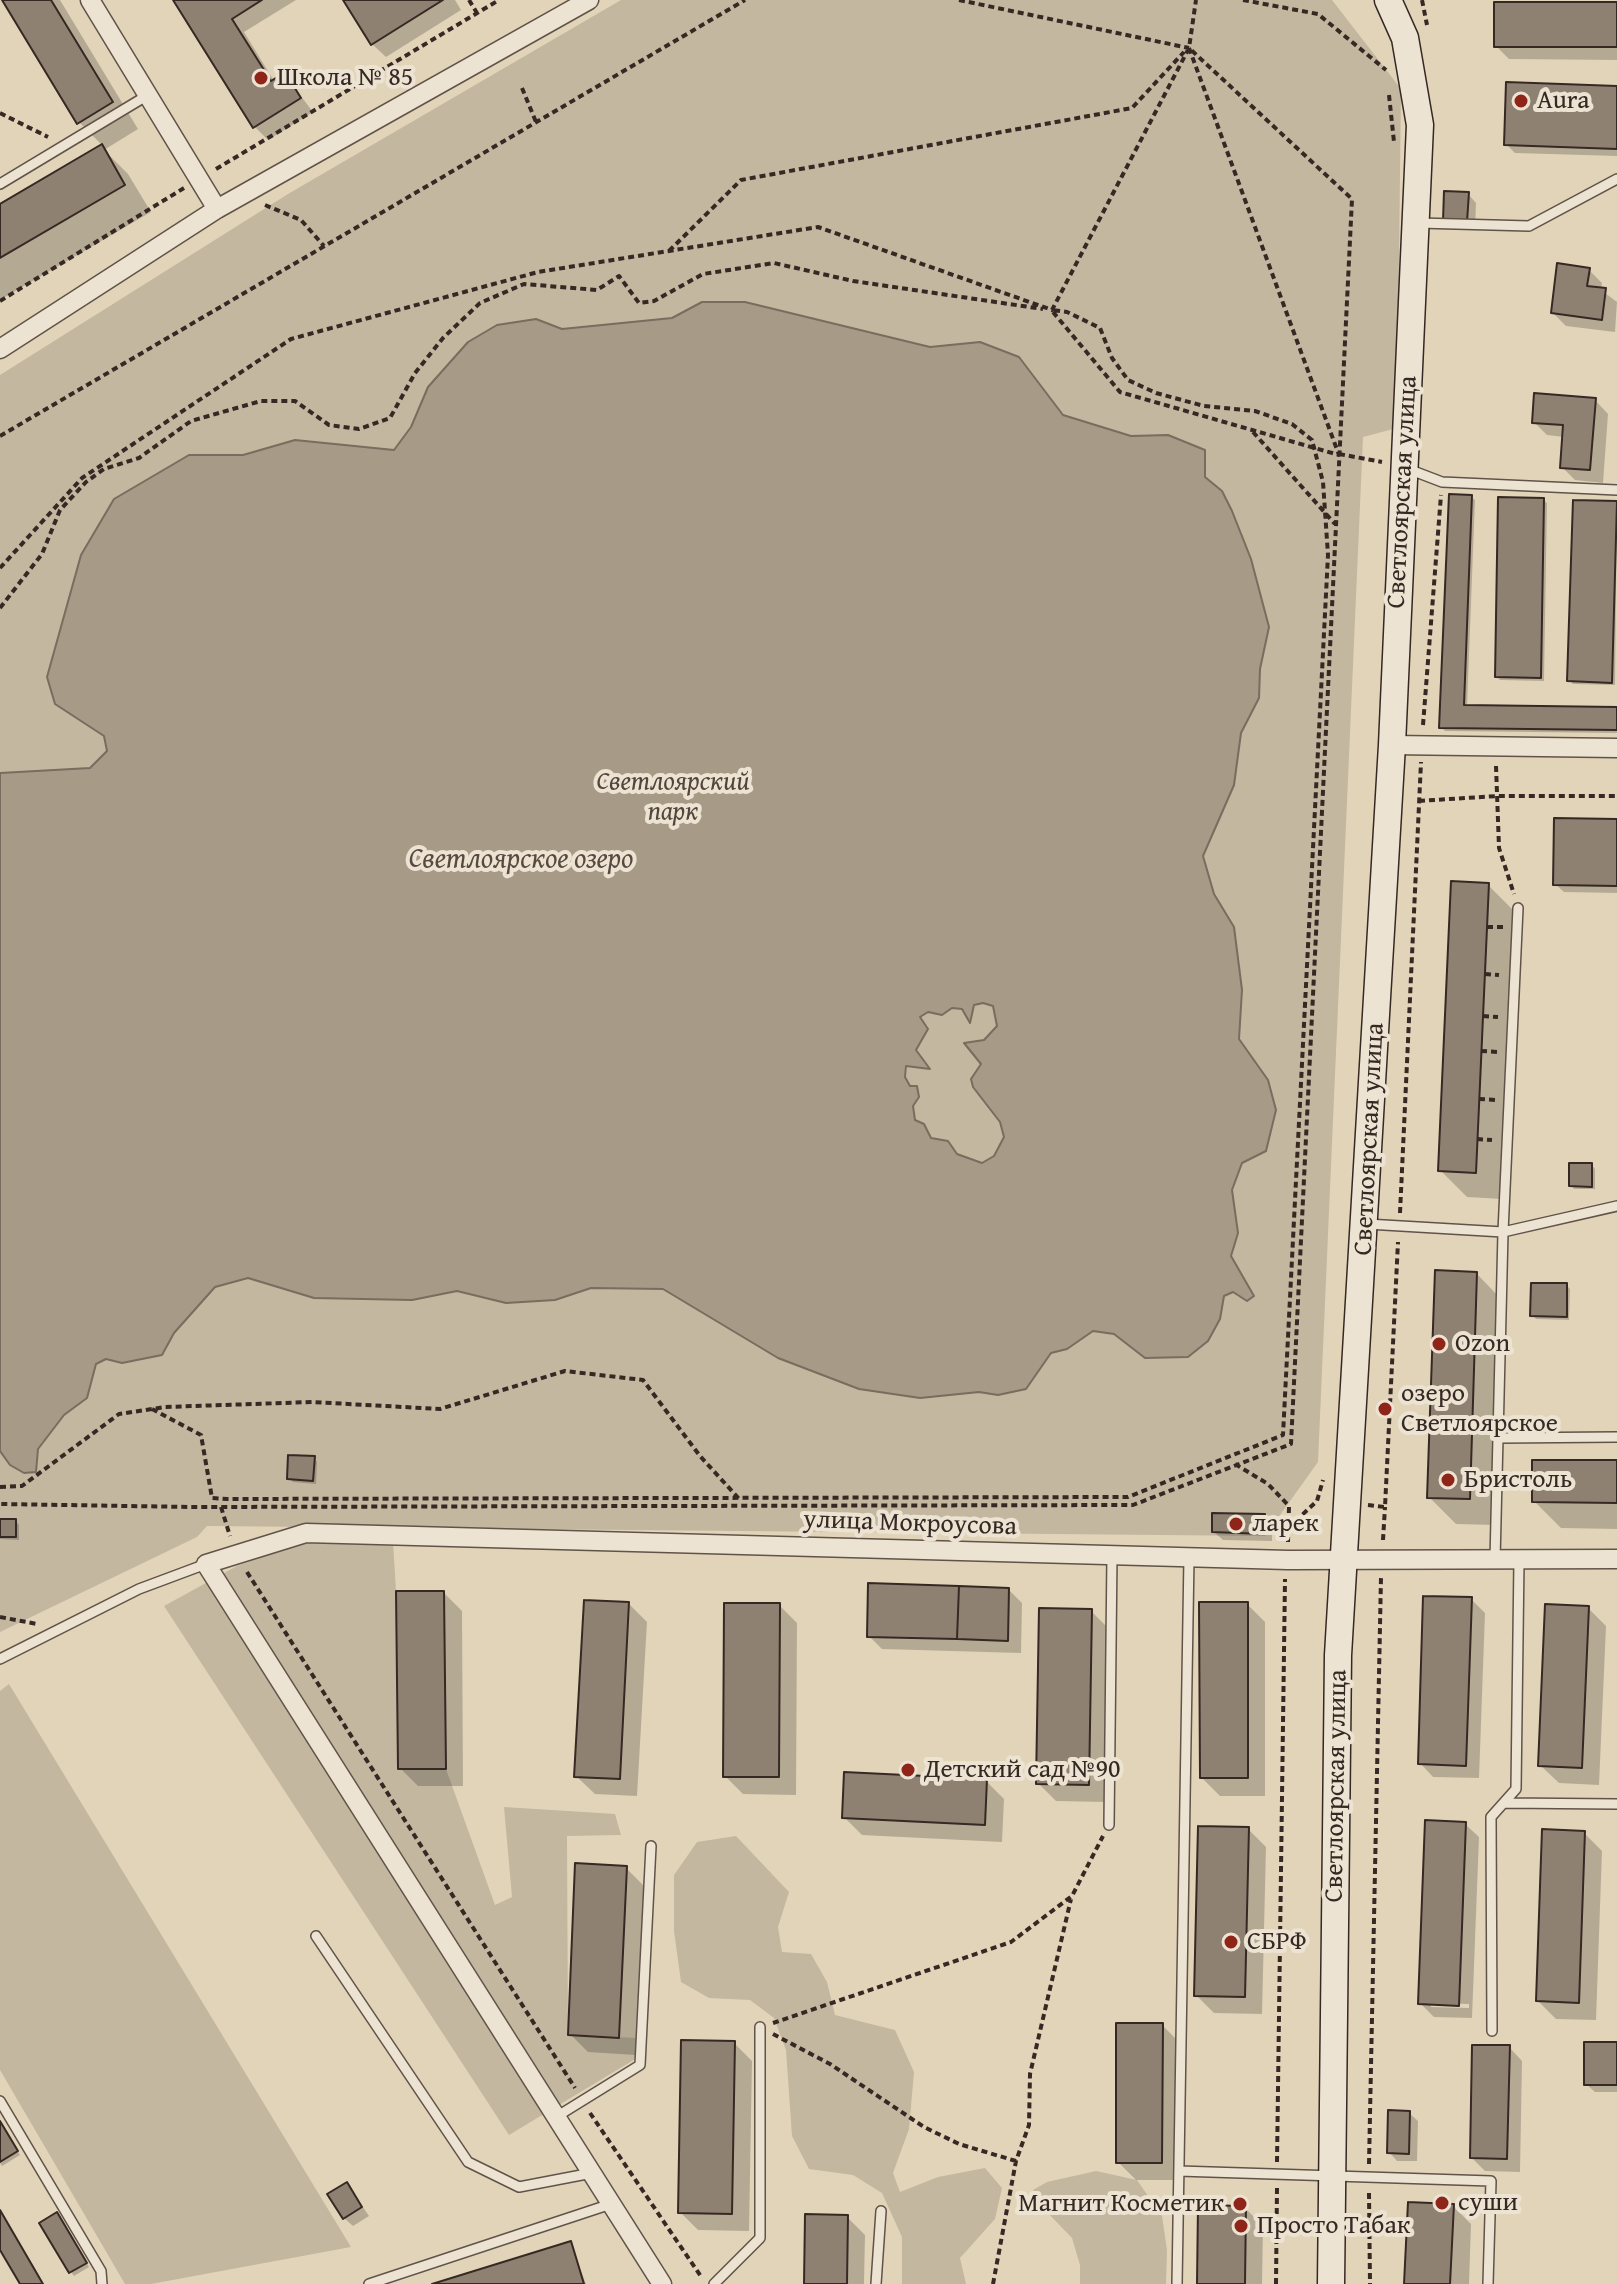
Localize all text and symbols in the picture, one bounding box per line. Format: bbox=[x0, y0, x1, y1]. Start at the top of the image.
place label: Школа № 85 bbox=[277, 62, 413, 94]
marker: Школа № 85 bbox=[252, 69, 270, 87]
place label: Aura bbox=[1537, 85, 1590, 117]
marker: Aura bbox=[1512, 92, 1530, 110]
street label: Светлоярская улица bbox=[1381, 375, 1425, 609]
park label: Светлоярский парк bbox=[596, 766, 750, 828]
water label: Светлоярское озеро bbox=[409, 843, 633, 877]
street label: Светлоярская улица bbox=[1348, 1022, 1392, 1256]
place label: Ozon bbox=[1455, 1328, 1510, 1360]
marker: Ozon bbox=[1430, 1335, 1448, 1353]
place label: озеро Светлоярское bbox=[1401, 1378, 1558, 1440]
marker: озеро Светлоярское bbox=[1376, 1400, 1394, 1418]
place label: Бристоль bbox=[1464, 1464, 1572, 1496]
marker: Бристоль bbox=[1439, 1471, 1457, 1489]
street label: улица Мокроусова bbox=[803, 1505, 1017, 1543]
place label: ларек bbox=[1252, 1508, 1319, 1540]
marker: ларек bbox=[1227, 1515, 1245, 1533]
street label: Светлоярская улица bbox=[1319, 1669, 1355, 1903]
place label: Детский сад №90 bbox=[924, 1754, 1121, 1786]
marker: Детский сад №90 bbox=[899, 1761, 917, 1779]
place label: СБРФ bbox=[1247, 1926, 1307, 1958]
marker: СБРФ bbox=[1222, 1933, 1240, 1951]
place label: суши bbox=[1458, 2187, 1518, 2219]
place label: Магнит Косметик bbox=[1018, 2188, 1224, 2220]
marker: суши bbox=[1433, 2194, 1451, 2212]
marker: Магнит Косметик bbox=[1231, 2195, 1249, 2213]
place label: Просто Табак bbox=[1257, 2210, 1410, 2242]
marker: Просто Табак bbox=[1232, 2217, 1250, 2235]

